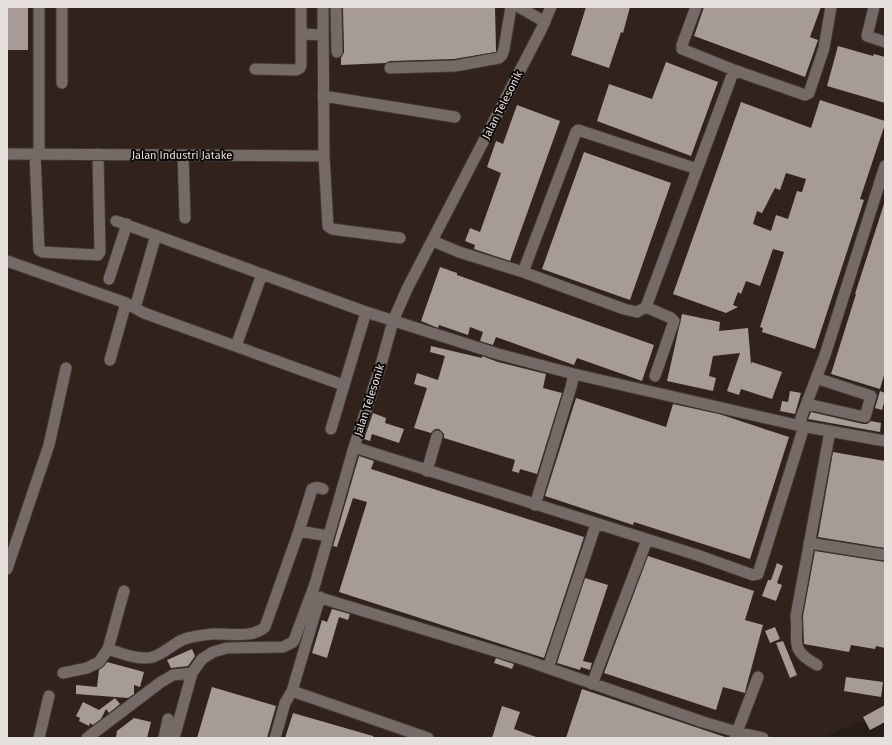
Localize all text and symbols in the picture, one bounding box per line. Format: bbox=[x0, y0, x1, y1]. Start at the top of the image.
street label: Jalan Telesonik bbox=[480, 69, 525, 141]
street label: Jalan Industri Jatake bbox=[132, 149, 232, 162]
street label: Jalan Telesonik bbox=[352, 362, 387, 438]

